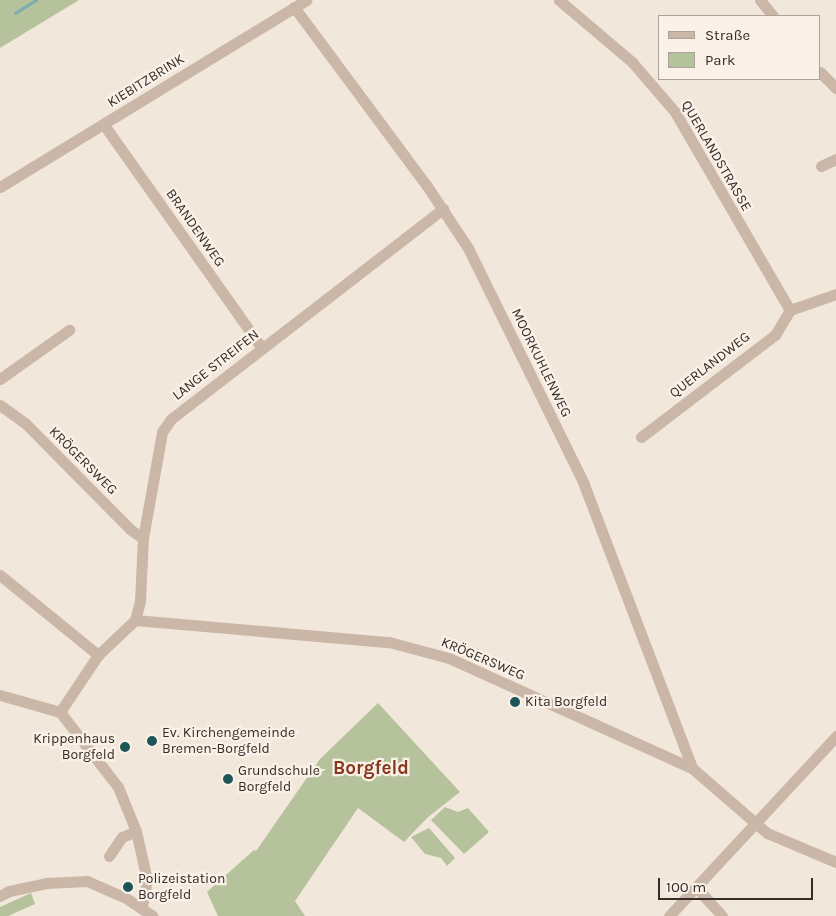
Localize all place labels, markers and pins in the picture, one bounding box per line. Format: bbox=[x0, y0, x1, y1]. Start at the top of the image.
place label: Kita Borgfeld bbox=[525, 694, 607, 710]
marker: Kita Borgfeld bbox=[509, 696, 521, 708]
place label: Ev. Kirchengemeinde Bremen-Borgfeld bbox=[162, 725, 295, 758]
place label: Krippenhaus Borgfeld bbox=[33, 731, 115, 764]
marker: Ev. Kirchengemeinde Bremen-Borgfeld bbox=[146, 735, 158, 747]
marker: Krippenhaus Borgfeld bbox=[119, 741, 131, 753]
place label: Grundschule Borgfeld bbox=[238, 763, 320, 796]
marker: Grundschule Borgfeld bbox=[222, 773, 234, 785]
place label: Polizeistation Borgfeld bbox=[138, 871, 225, 904]
marker: Polizeistation Borgfeld bbox=[122, 881, 134, 893]

